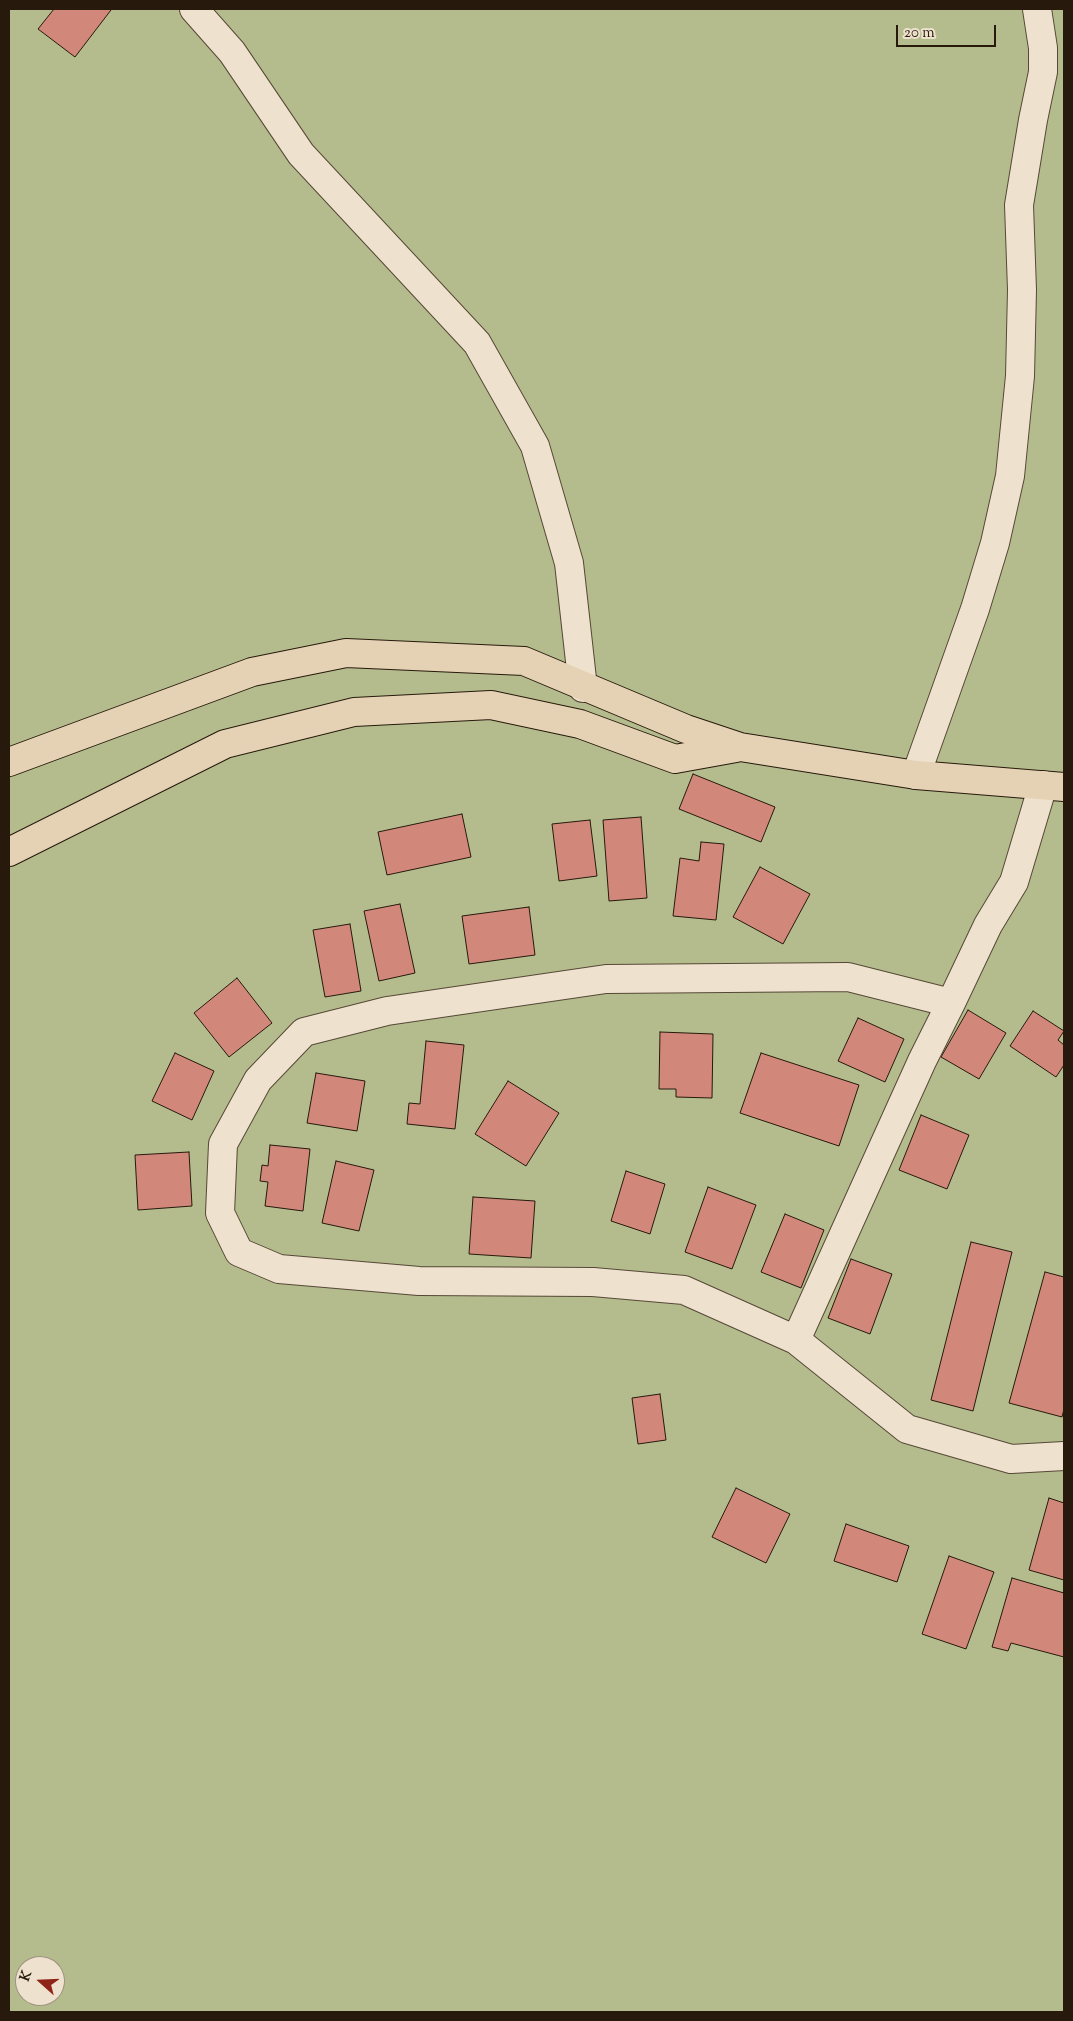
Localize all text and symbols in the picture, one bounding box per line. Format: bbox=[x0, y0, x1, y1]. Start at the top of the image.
scale bar bbox=[898, 15, 998, 47]
text: 20 m bbox=[904, 23, 935, 44]
north arrow bbox=[15, 1956, 65, 2006]
text: K bbox=[16, 1968, 38, 1984]

